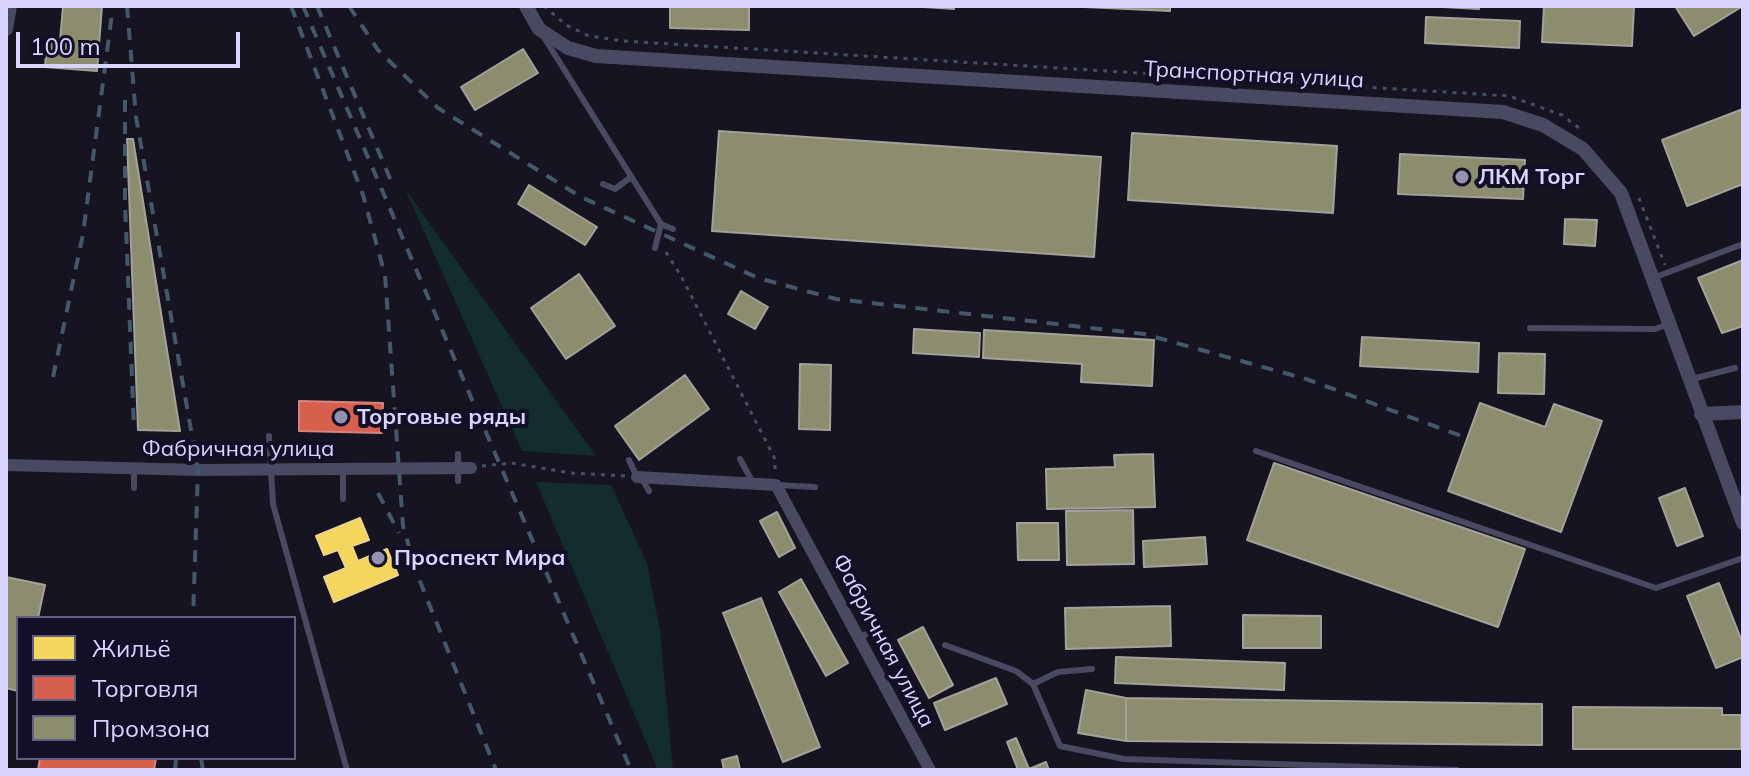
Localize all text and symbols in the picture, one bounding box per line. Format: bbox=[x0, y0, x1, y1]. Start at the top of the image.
scale bar bbox=[20, 16, 244, 66]
text: 100 m bbox=[30, 31, 101, 61]
street label: Транспортная улица bbox=[1143, 56, 1365, 94]
place label: ЛКМ Торг bbox=[1478, 164, 1585, 190]
marker: ЛКМ Торг bbox=[1453, 168, 1471, 186]
place label: Торговые ряды bbox=[357, 404, 526, 430]
marker: Торговые ряды bbox=[332, 408, 350, 426]
street label: Фабричная улица bbox=[142, 436, 334, 462]
place label: Проспект Мира bbox=[394, 545, 565, 571]
marker: Проспект Мира bbox=[369, 549, 387, 567]
street label: Фабричная улица bbox=[826, 550, 940, 732]
legend bbox=[16, 616, 296, 760]
text: Жильё bbox=[92, 633, 171, 663]
text: Торговля bbox=[92, 673, 199, 703]
text: Промзона bbox=[92, 713, 210, 743]

